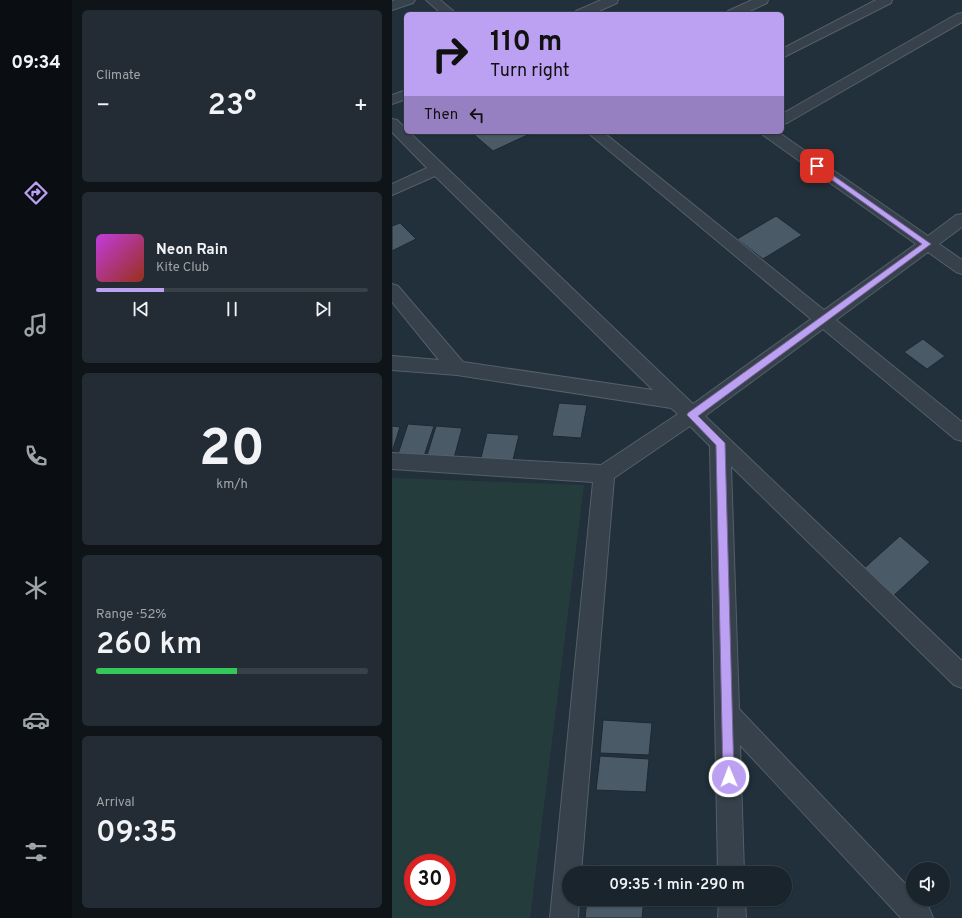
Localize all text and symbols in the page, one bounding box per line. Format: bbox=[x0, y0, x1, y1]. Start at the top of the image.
text: 110 m bbox=[490, 25, 562, 61]
icon: right bbox=[424, 28, 476, 80]
text: 09:34 bbox=[11, 52, 61, 75]
text: Turn right bbox=[490, 60, 570, 83]
text: Climate bbox=[96, 68, 141, 84]
text: 23° bbox=[208, 88, 256, 125]
text: − bbox=[96, 93, 110, 120]
text: + bbox=[354, 93, 368, 120]
icon: left bbox=[466, 104, 488, 126]
text: Then bbox=[424, 106, 458, 125]
pin bbox=[800, 149, 834, 183]
icon: arrive bbox=[806, 155, 828, 177]
icon: directions bbox=[22, 179, 50, 207]
text: Neon Rain bbox=[156, 241, 228, 260]
text: Kite Club bbox=[156, 260, 209, 276]
icon: previous bbox=[130, 298, 152, 320]
icon: pause bbox=[221, 298, 243, 320]
icon: next bbox=[312, 298, 334, 320]
icon: music bbox=[22, 311, 50, 339]
text: 20 bbox=[199, 418, 265, 484]
icon: phone bbox=[22, 442, 50, 470]
text: km/h bbox=[216, 477, 248, 493]
icon: climate bbox=[22, 574, 50, 602]
text: Range · 52% bbox=[96, 607, 167, 623]
text: 260 km bbox=[96, 627, 202, 664]
icon: car bbox=[22, 706, 50, 734]
position arrow bbox=[708, 756, 750, 798]
text: Arrival bbox=[96, 795, 135, 811]
text: 09:35 bbox=[96, 815, 177, 852]
icon: filters bbox=[22, 838, 50, 866]
speed limit sign: 30 bbox=[404, 854, 456, 906]
map controls bbox=[906, 862, 950, 906]
button: sound bbox=[906, 862, 950, 906]
text: 09:35 · 1 min · 290 m bbox=[609, 876, 745, 895]

